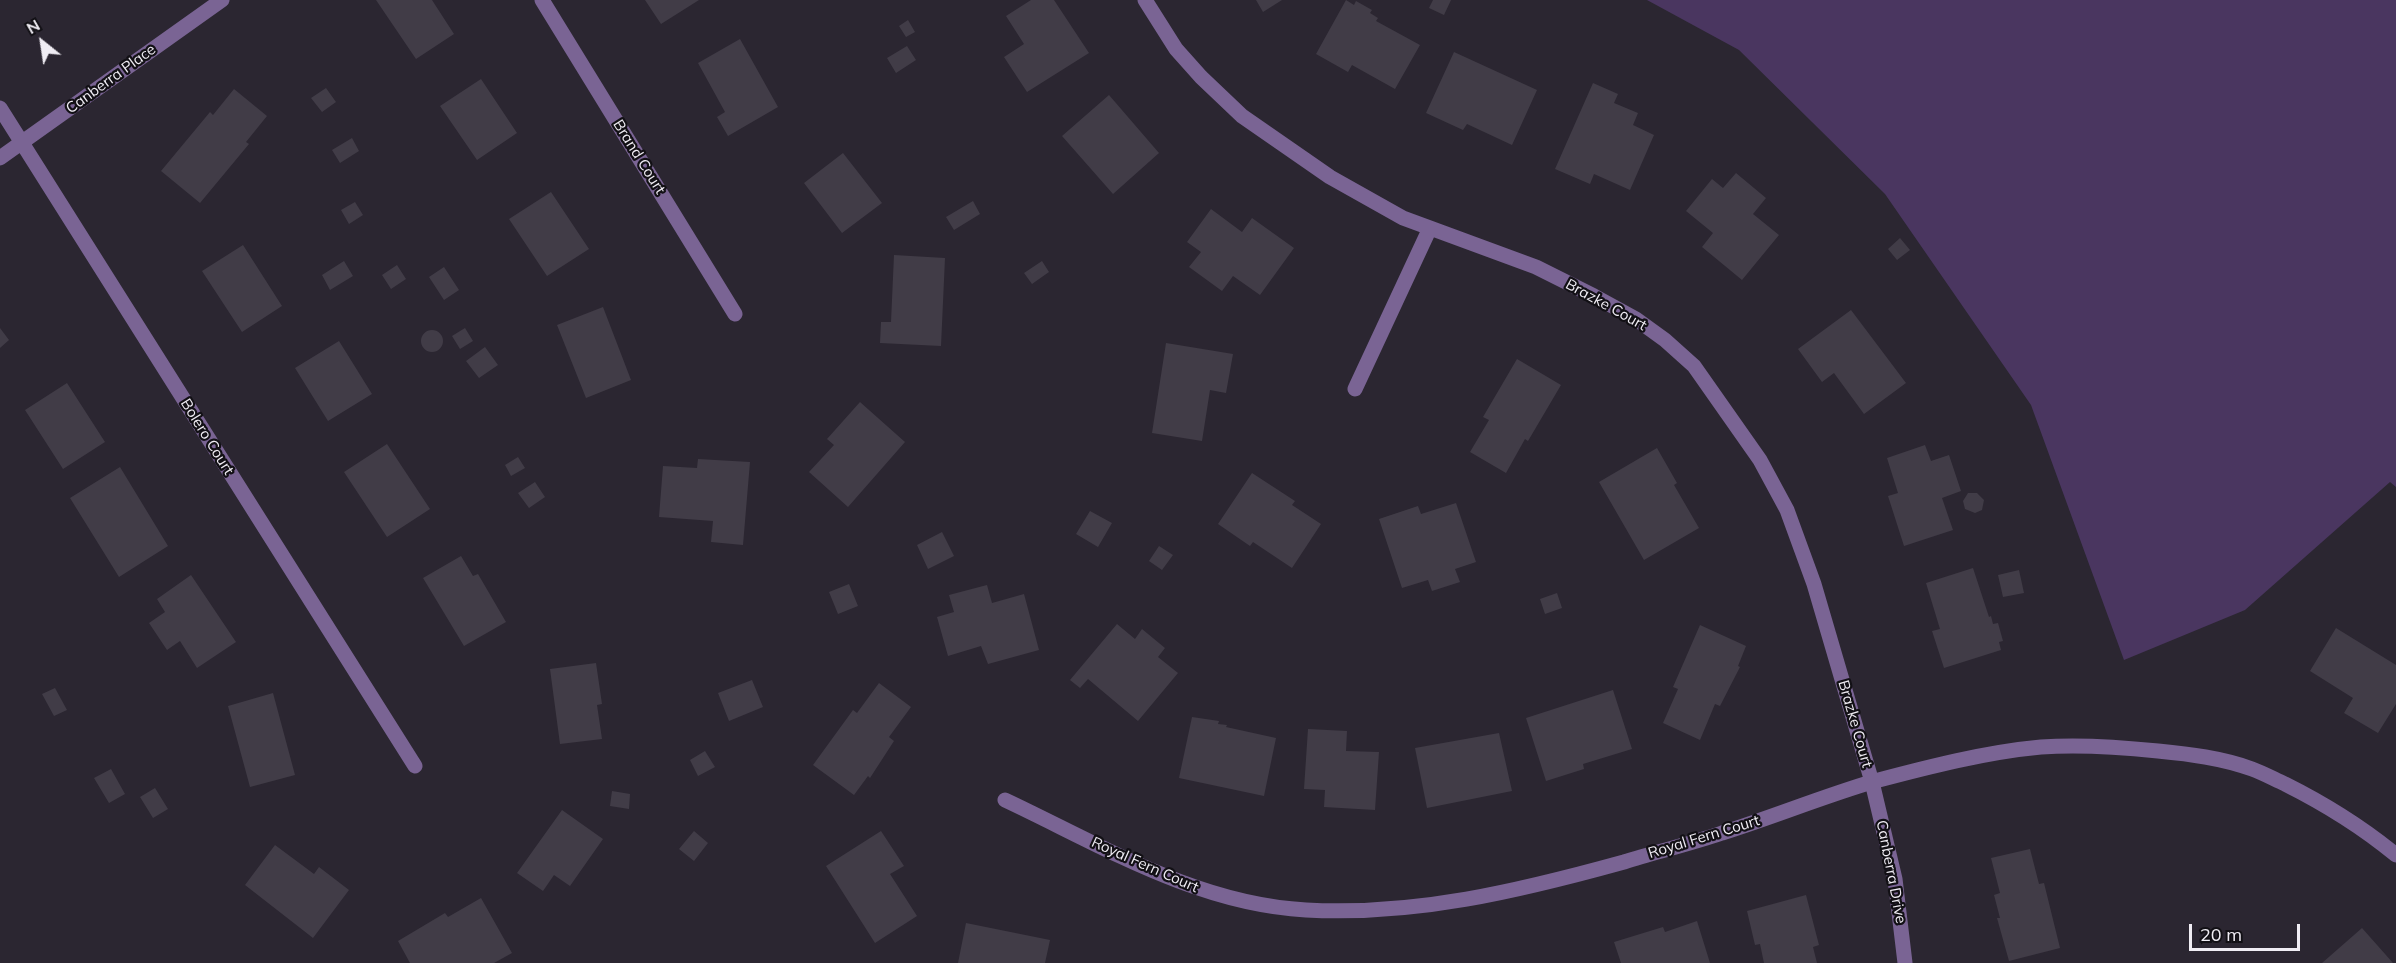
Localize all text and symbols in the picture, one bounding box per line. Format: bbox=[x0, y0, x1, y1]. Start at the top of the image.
north arrow bbox=[12, 12, 72, 72]
text: N bbox=[23, 15, 43, 38]
street label: Canberra Place bbox=[63, 40, 159, 118]
street label: Brand Court bbox=[609, 116, 669, 198]
street label: Brazke Court bbox=[1562, 275, 1650, 335]
street label: Bolero Court bbox=[176, 396, 238, 478]
street label: Brazke Court bbox=[1834, 678, 1876, 770]
street label: Royal Fern Court bbox=[1646, 812, 1762, 862]
street label: Canberra Drive bbox=[1872, 819, 1910, 925]
street label: Royal Fern Court bbox=[1089, 833, 1201, 897]
scale bar bbox=[2192, 912, 2303, 950]
text: 20 m bbox=[2200, 923, 2242, 946]

